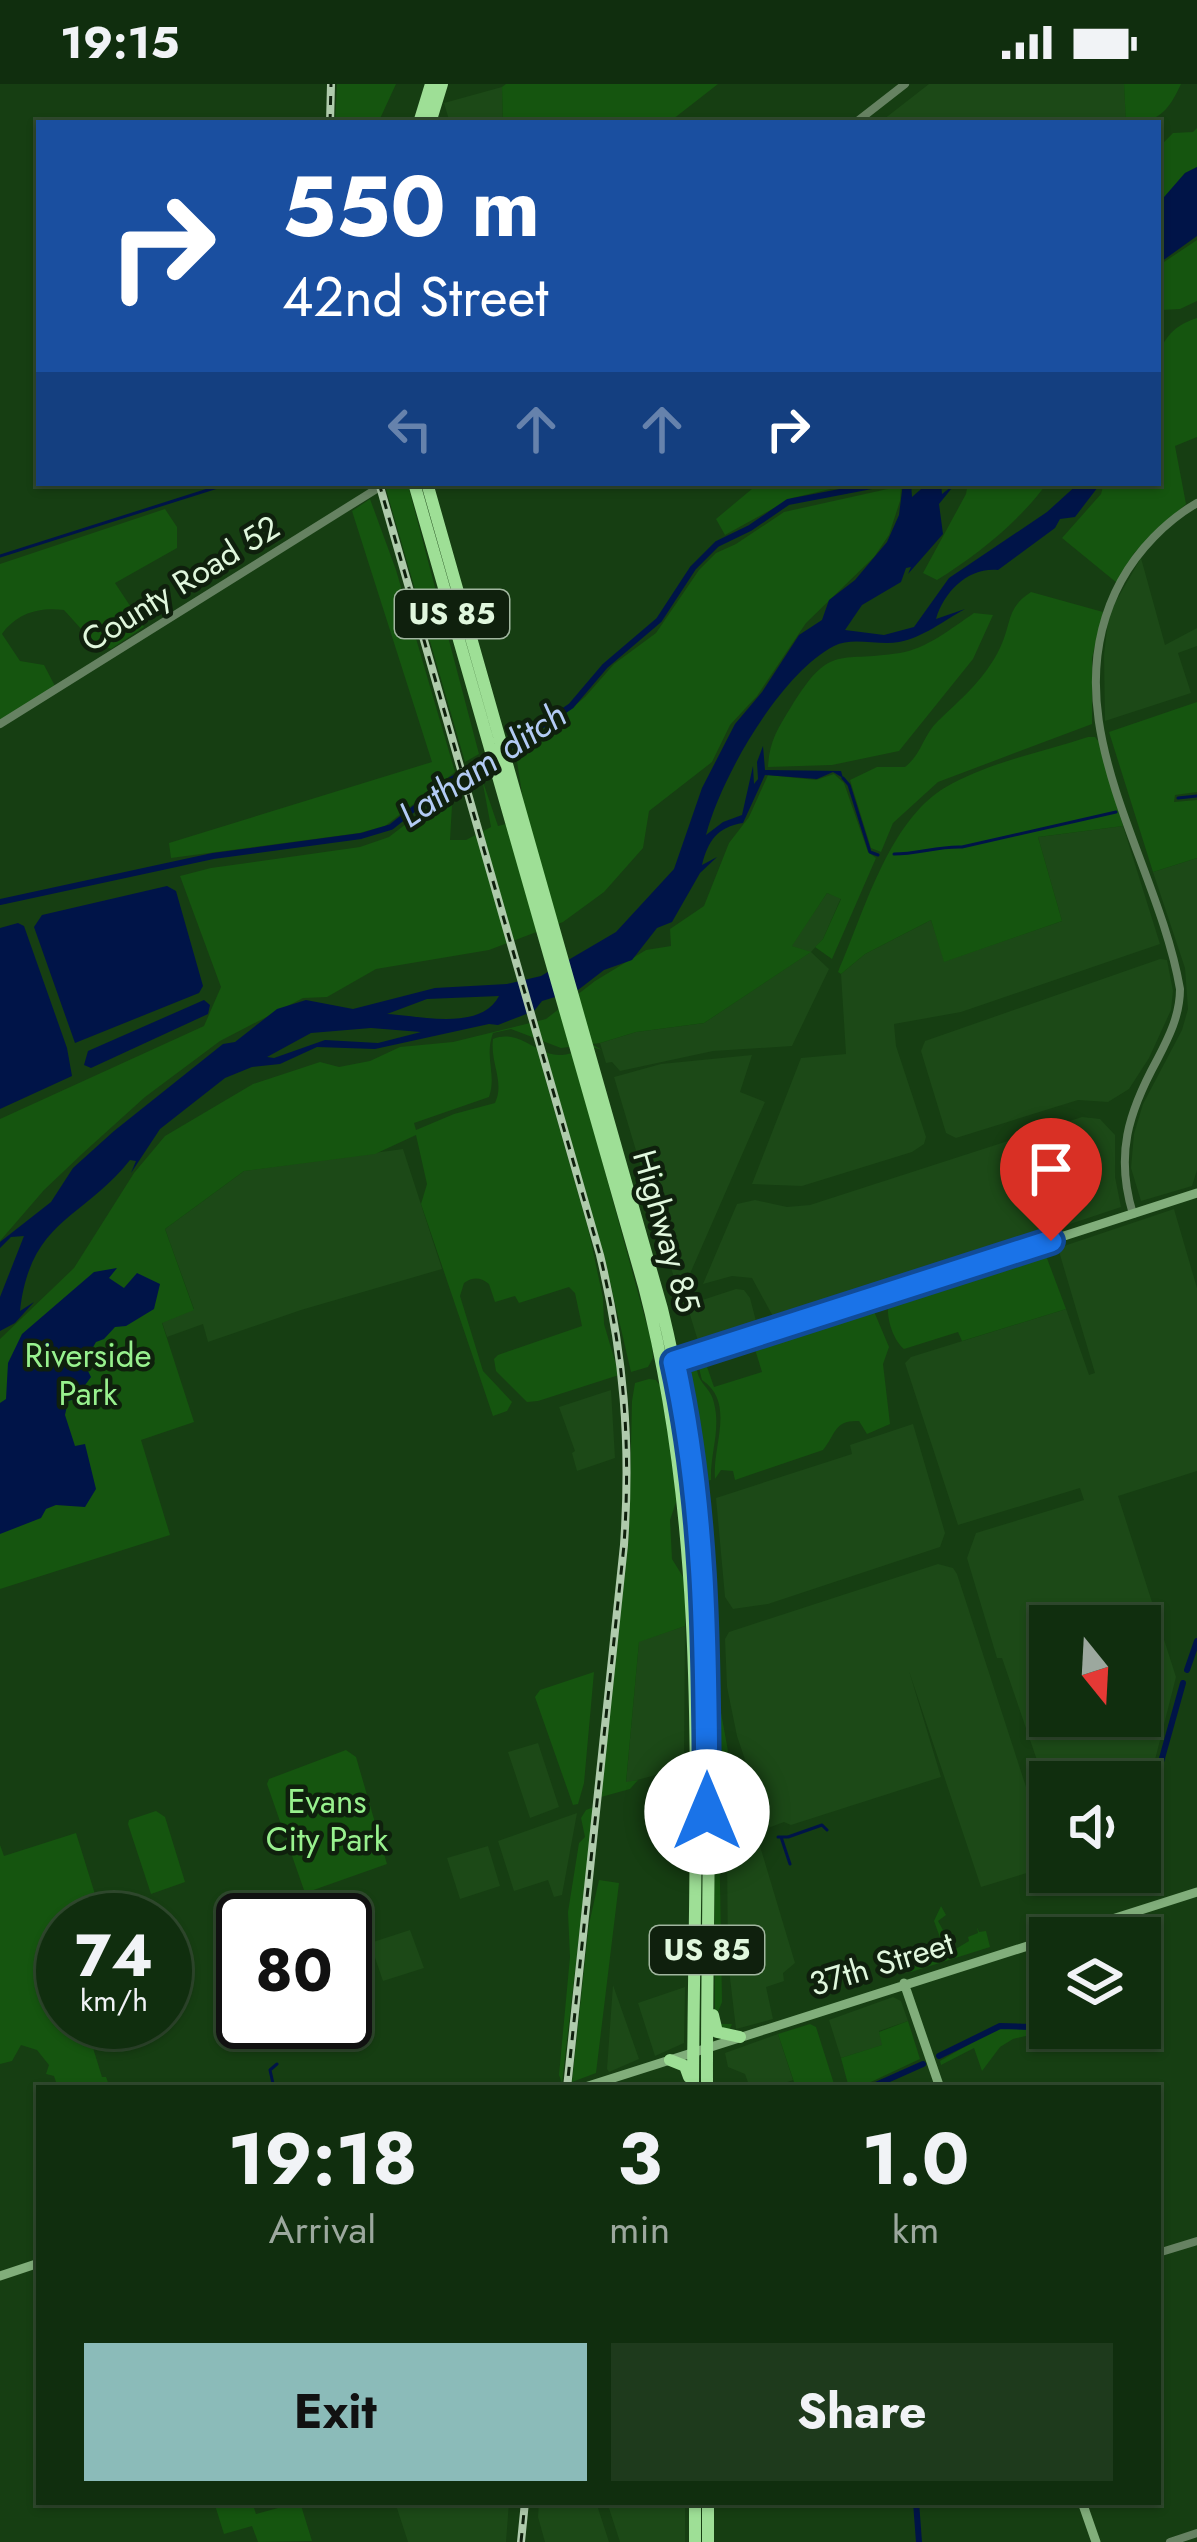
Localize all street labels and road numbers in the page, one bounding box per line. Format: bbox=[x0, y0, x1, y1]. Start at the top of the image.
street label: County Road 52 bbox=[72, 504, 289, 663]
road number: US 85 bbox=[395, 590, 509, 638]
street label: Highway 85 bbox=[621, 1144, 712, 1318]
street label: 37th Street bbox=[803, 1919, 959, 2008]
road number: US 85 bbox=[650, 1926, 764, 1974]

